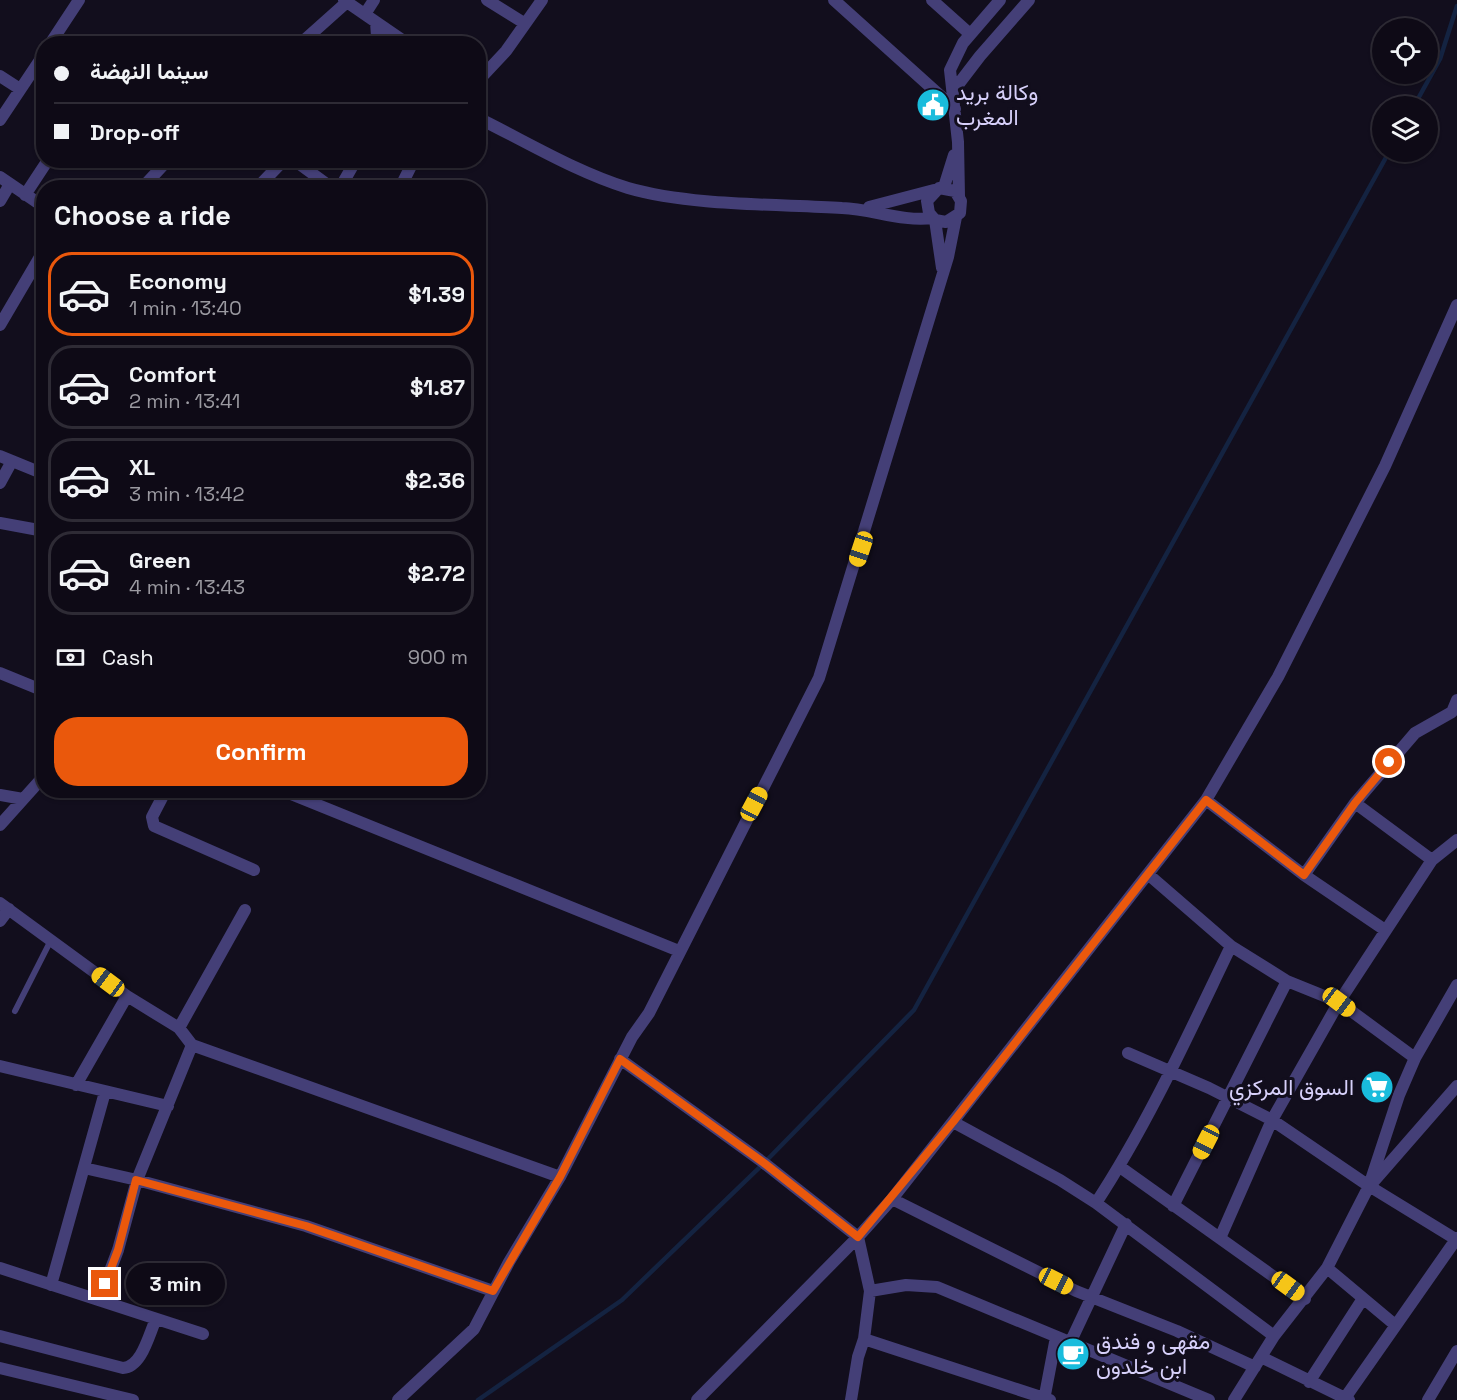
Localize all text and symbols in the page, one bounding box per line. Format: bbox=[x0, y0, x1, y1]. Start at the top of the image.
map controls bbox=[1372, 18, 1438, 162]
button: locate bbox=[1372, 18, 1438, 84]
text: سينما النهضة bbox=[90, 57, 209, 85]
place label: وكالة بريد المغرب bbox=[956, 78, 1038, 131]
public building icon: وكالة بريد المغرب bbox=[915, 87, 951, 123]
button: layers bbox=[1372, 96, 1438, 162]
text: Drop-off bbox=[90, 118, 180, 146]
text: Choose a ride bbox=[54, 198, 231, 233]
icon: car bbox=[57, 267, 111, 321]
text: Economy bbox=[129, 267, 227, 295]
text: $1.39 bbox=[408, 280, 465, 308]
text: 1 min · 13:40 bbox=[129, 295, 242, 321]
icon: car bbox=[57, 360, 111, 414]
text: Comfort bbox=[129, 360, 217, 388]
text: $1.87 bbox=[410, 373, 465, 401]
text: 2 min · 13:41 bbox=[129, 388, 240, 414]
icon: car bbox=[57, 453, 111, 507]
text: XL bbox=[129, 453, 155, 481]
text: $2.36 bbox=[405, 466, 465, 494]
text: 3 min · 13:42 bbox=[129, 481, 245, 507]
car bbox=[847, 529, 875, 569]
icon: car bbox=[57, 546, 111, 600]
text: Green bbox=[129, 546, 191, 574]
text: $2.72 bbox=[408, 559, 465, 587]
text: 4 min · 13:43 bbox=[129, 574, 245, 600]
icon: cash bbox=[54, 641, 87, 674]
text: Cash bbox=[102, 643, 154, 671]
text: 900 m bbox=[408, 644, 468, 670]
button: Confirm bbox=[54, 717, 468, 786]
route start bbox=[1375, 748, 1402, 775]
car bbox=[738, 784, 770, 824]
car bbox=[88, 964, 128, 1000]
car bbox=[1319, 984, 1359, 1020]
supermarket icon: السوق المركزي bbox=[1359, 1069, 1395, 1105]
place label: السوق المركزي bbox=[1229, 1073, 1354, 1106]
car bbox=[1190, 1122, 1222, 1162]
callout: 3 min bbox=[126, 1263, 225, 1305]
car bbox=[1036, 1265, 1076, 1297]
car bbox=[1268, 1268, 1308, 1304]
route end bbox=[91, 1270, 118, 1297]
text: 3 min bbox=[150, 1271, 201, 1297]
place label: مقهى و فندق ابن خلدون bbox=[1096, 1327, 1210, 1380]
cafe icon: مقهى و فندق ابن خلدون bbox=[1055, 1336, 1091, 1372]

